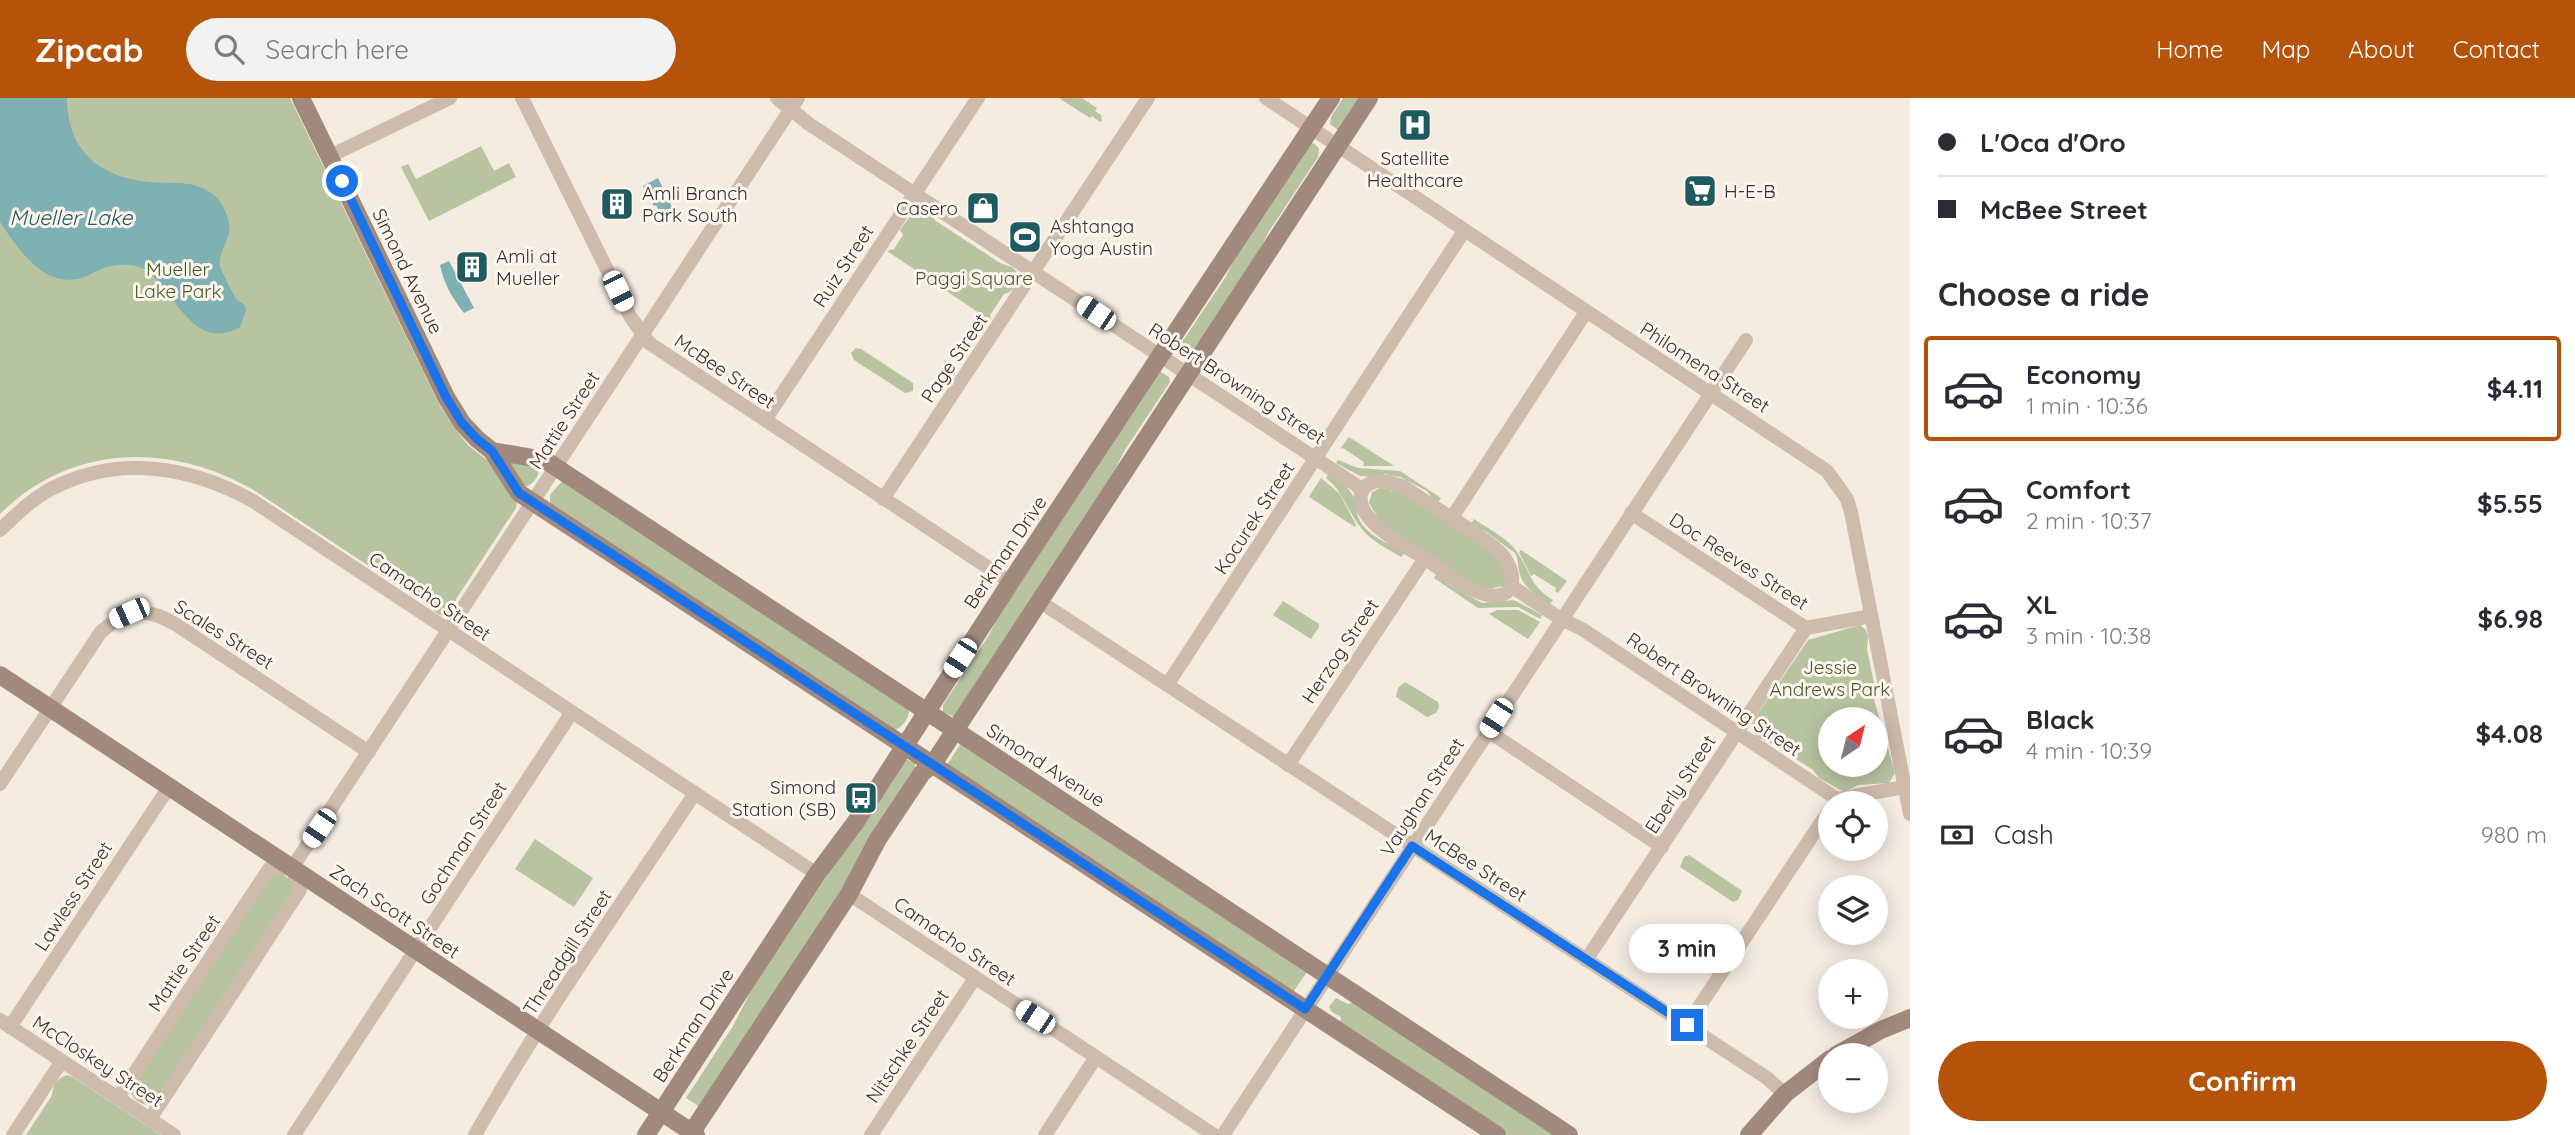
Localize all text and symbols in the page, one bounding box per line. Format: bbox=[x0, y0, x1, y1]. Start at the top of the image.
search box bbox=[186, 18, 676, 81]
text: Zipcab bbox=[35, 29, 144, 70]
icon: search bbox=[210, 30, 248, 68]
text: Search here bbox=[266, 33, 409, 66]
text: Home bbox=[2156, 34, 2223, 64]
text: Map bbox=[2261, 34, 2310, 64]
text: About bbox=[2348, 34, 2415, 64]
text: Contact bbox=[2453, 34, 2540, 64]
hospital icon: Satellite Healthcare bbox=[1396, 106, 1434, 144]
text: L'Oca d'Oro bbox=[1980, 126, 2126, 159]
place label: Satellite Healthcare bbox=[1367, 146, 1463, 192]
route start bbox=[326, 165, 358, 197]
supermarket icon: H-E-B bbox=[1681, 172, 1719, 210]
place label: H-E-B bbox=[1724, 179, 1776, 203]
place label: Amli Branch Park South bbox=[642, 181, 748, 227]
building icon: Amli Branch Park South bbox=[598, 185, 636, 223]
shop icon: Casero bbox=[964, 189, 1002, 227]
text: McBee Street bbox=[1980, 193, 2148, 226]
place label: Casero bbox=[896, 196, 958, 220]
water label: Mueller Lake bbox=[10, 204, 134, 230]
street label: Simond Avenue bbox=[367, 205, 449, 337]
place label: Ashtanga Yoga Austin bbox=[1050, 214, 1153, 260]
sports icon: Ashtanga Yoga Austin bbox=[1006, 218, 1044, 256]
street label: Ruiz Street bbox=[807, 220, 879, 312]
place label: Amli at Mueller bbox=[496, 244, 561, 290]
building icon: Amli at Mueller bbox=[453, 248, 491, 286]
park label: Mueller Lake Park bbox=[134, 257, 222, 303]
park label: Paggi Square bbox=[915, 266, 1033, 290]
car bbox=[600, 268, 637, 314]
text: Choose a ride bbox=[1938, 274, 2150, 314]
car bbox=[1073, 293, 1120, 333]
street label: Page Street bbox=[916, 309, 992, 407]
street label: Philomena Street bbox=[1636, 316, 1774, 418]
street label: Robert Browning Street bbox=[1144, 317, 1330, 449]
street label: McBee Street bbox=[670, 328, 780, 414]
icon: car bbox=[1942, 357, 2005, 420]
text: Economy bbox=[2026, 358, 2141, 391]
street label: Mattie Street bbox=[523, 366, 605, 474]
text: $4.11 bbox=[2487, 372, 2543, 405]
text: 1 min · 10:36 bbox=[2026, 391, 2148, 420]
street label: Kocurek Street bbox=[1209, 457, 1299, 579]
icon: car bbox=[1942, 472, 2005, 535]
text: Comfort bbox=[2026, 473, 2131, 506]
text: $5.55 bbox=[2477, 487, 2543, 520]
street label: Berkman Drive bbox=[958, 491, 1052, 613]
text: 2 min · 10:37 bbox=[2026, 506, 2152, 535]
street label: Doc Reeves Street bbox=[1665, 507, 1813, 615]
street label: Camacho Street bbox=[364, 546, 496, 646]
icon: car bbox=[1942, 587, 2005, 650]
text: XL bbox=[2026, 588, 2058, 621]
street label: Scales Street bbox=[170, 594, 278, 674]
street label: Herzog Street bbox=[1296, 594, 1384, 708]
car bbox=[106, 595, 153, 631]
text: $6.98 bbox=[2478, 602, 2543, 635]
text: 3 min · 10:38 bbox=[2026, 621, 2152, 650]
street label: Robert Browning Street bbox=[1622, 627, 1806, 761]
car bbox=[940, 635, 981, 681]
park label: Jessie Andrews Park bbox=[1770, 655, 1890, 701]
car bbox=[1476, 695, 1517, 741]
icon: car bbox=[1942, 702, 2005, 765]
text: Black bbox=[2026, 703, 2095, 736]
north arrow bbox=[1818, 707, 1888, 777]
map controls bbox=[1818, 707, 1888, 1113]
text: $4.08 bbox=[2476, 717, 2543, 750]
street label: Simond Avenue bbox=[982, 718, 1110, 812]
street label: Eberly Street bbox=[1639, 730, 1721, 838]
street label: Vaughan Street bbox=[1375, 733, 1469, 861]
text: 4 min · 10:39 bbox=[2026, 736, 2152, 765]
place label: Simond Station (SB) bbox=[732, 775, 836, 821]
street label: Gochman Street bbox=[414, 777, 512, 909]
bus stop icon: Simond Station (SB) bbox=[842, 779, 880, 817]
button: locate bbox=[1818, 791, 1888, 861]
car bbox=[299, 805, 340, 851]
icon: cash bbox=[1938, 816, 1976, 854]
text: Cash bbox=[1994, 818, 2054, 851]
text: 980 m bbox=[2481, 820, 2547, 849]
street label: McBee Street bbox=[1421, 823, 1531, 907]
street label: Lawless Street bbox=[29, 837, 117, 955]
street label: Zach Scott Street bbox=[325, 859, 465, 963]
button: layers bbox=[1818, 875, 1888, 945]
street label: Threadgill Street bbox=[518, 885, 616, 1019]
street label: Camacho Street bbox=[889, 891, 1021, 991]
street label: Mattie Street bbox=[143, 910, 225, 1016]
callout: 3 min bbox=[1629, 923, 1745, 972]
text: 3 min bbox=[1657, 934, 1717, 963]
button: + bbox=[1818, 959, 1888, 1029]
street label: Berkman Drive bbox=[647, 963, 739, 1087]
street label: Nitschke Street bbox=[860, 985, 954, 1107]
car bbox=[1012, 997, 1059, 1037]
route end bbox=[1671, 1009, 1703, 1041]
street label: McCloskey Street bbox=[28, 1010, 168, 1112]
button: Confirm bbox=[1938, 1041, 2547, 1121]
button: − bbox=[1818, 1043, 1888, 1113]

